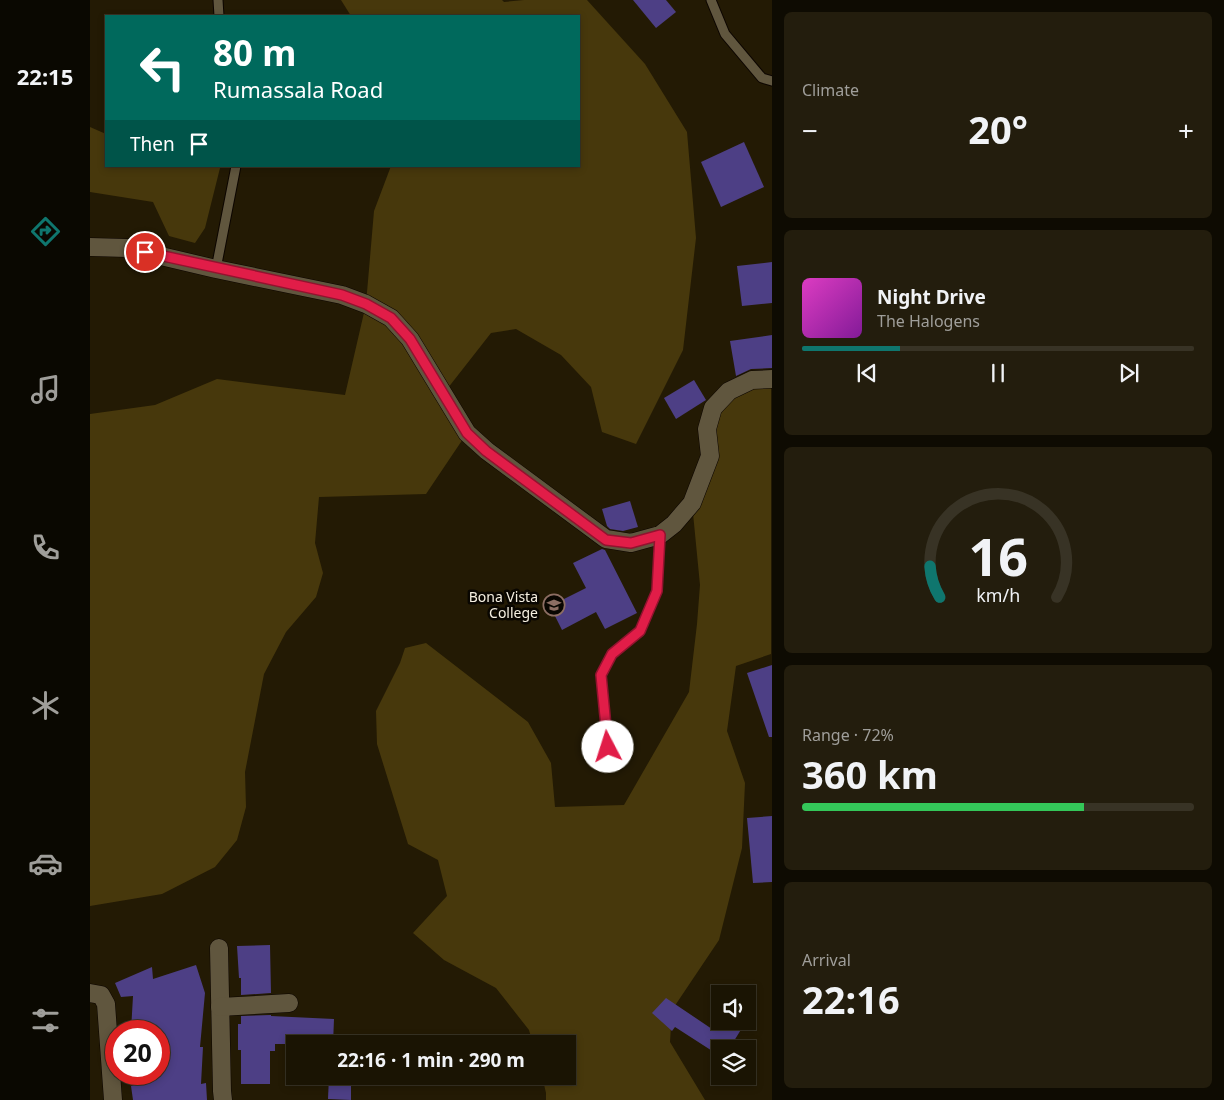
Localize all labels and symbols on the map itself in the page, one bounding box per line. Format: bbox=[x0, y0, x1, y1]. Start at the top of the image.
pin bbox=[124, 231, 166, 273]
place label: Bona Vista College bbox=[469, 587, 538, 622]
school or university icon: Bona Vista College bbox=[542, 593, 566, 617]
position arrow bbox=[581, 720, 633, 772]
speed limit sign: 20 bbox=[105, 1020, 170, 1085]

